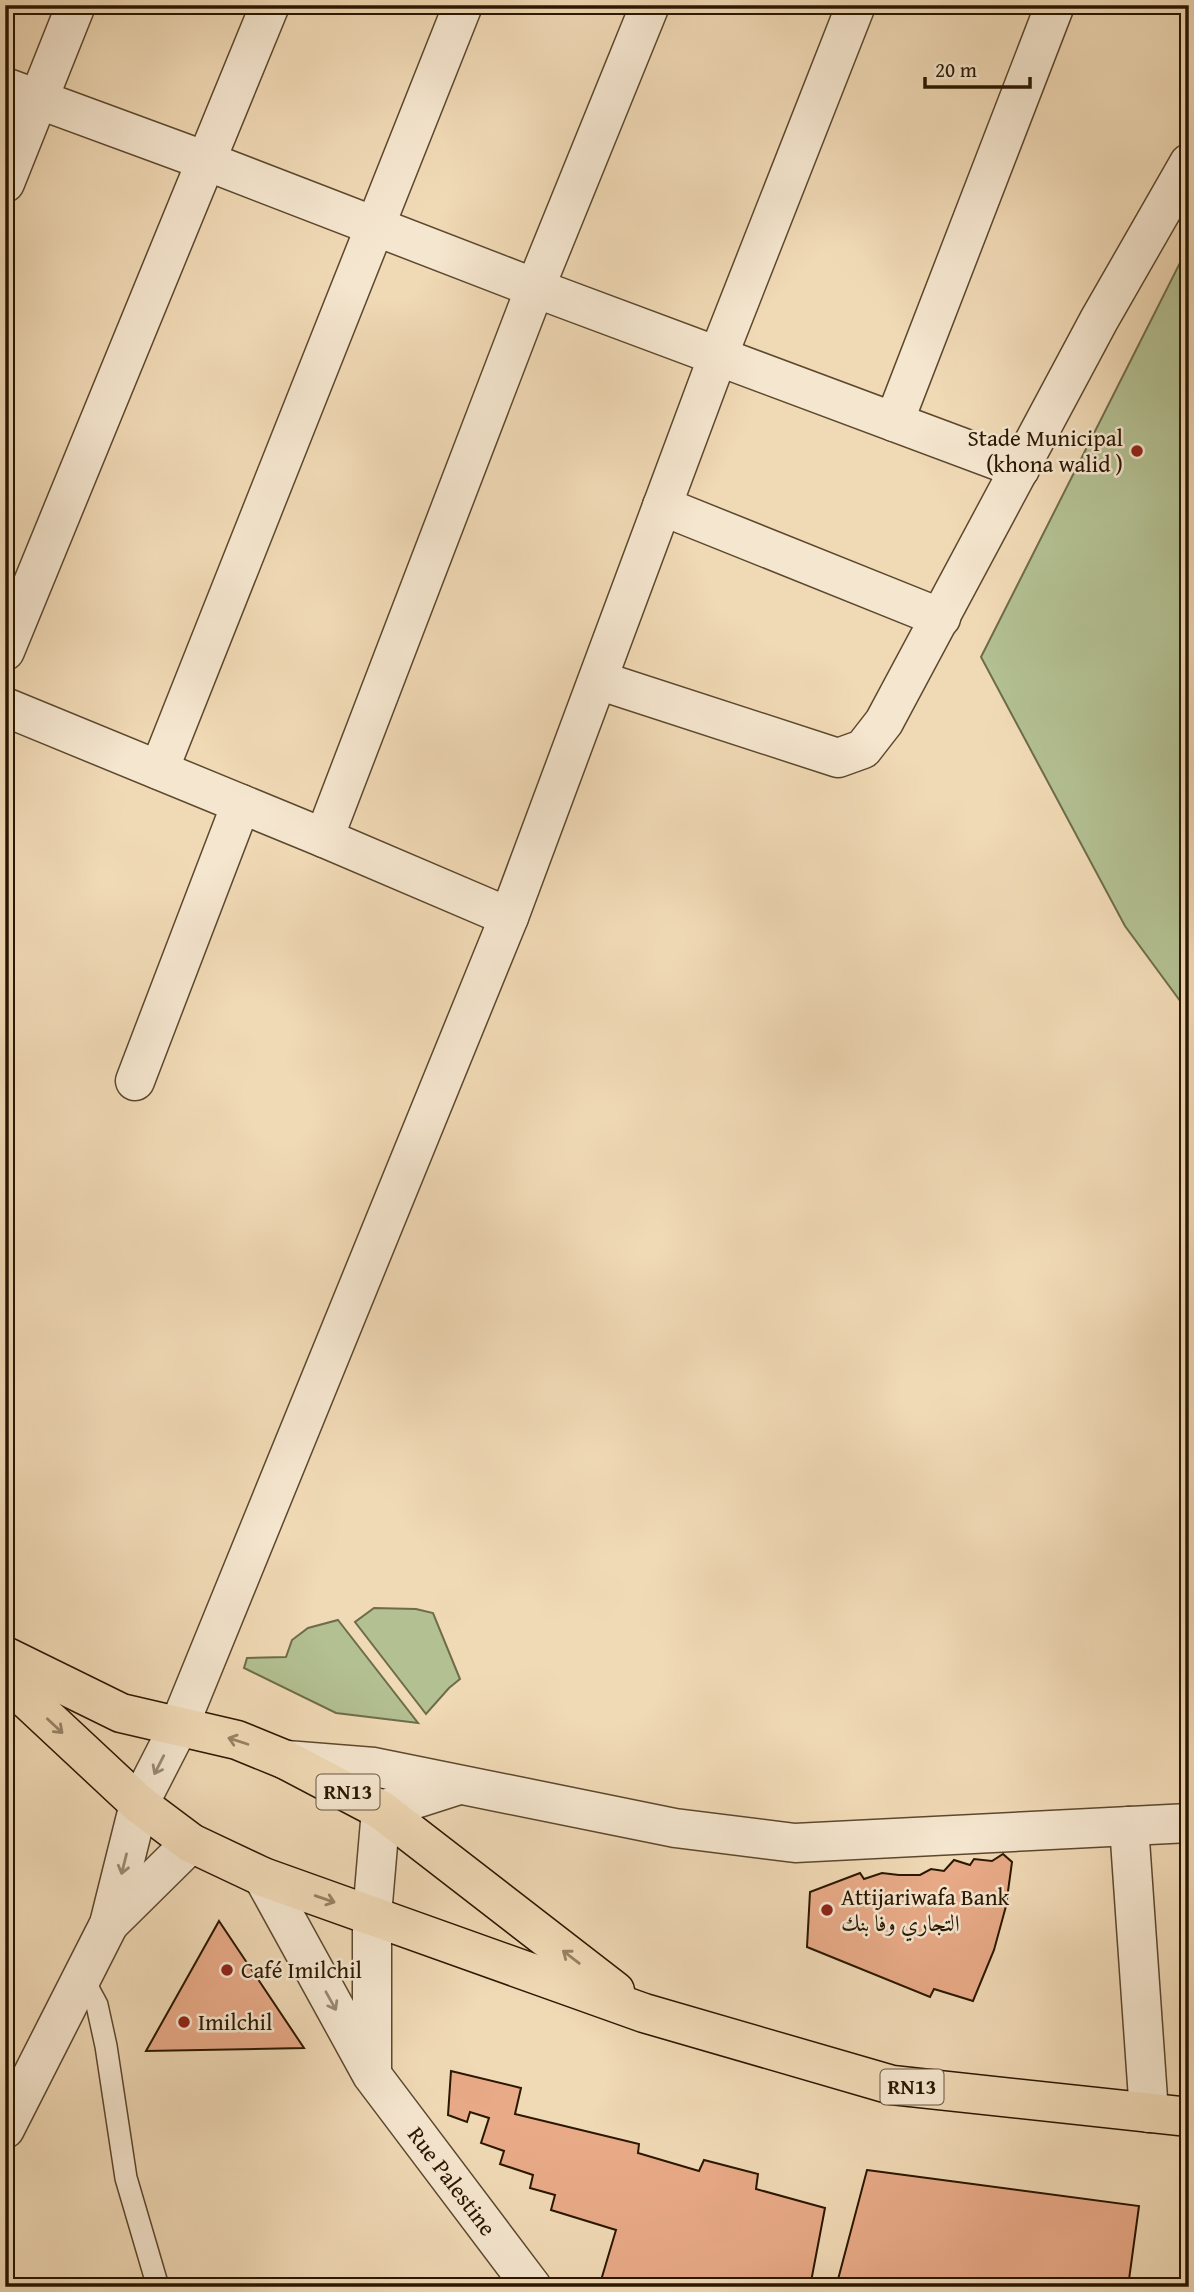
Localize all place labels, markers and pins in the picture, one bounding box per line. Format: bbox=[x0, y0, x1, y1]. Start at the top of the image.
place label: Stade Municipal (khona walid ) bbox=[968, 421, 1123, 480]
marker: Stade Municipal (khona walid ) bbox=[1129, 443, 1145, 459]
place label: Attijariwafa Bank التجاري وفا بنك bbox=[841, 1880, 1010, 1942]
marker: Attijariwafa Bank التجاري وفا بنك bbox=[819, 1902, 835, 1918]
place label: Café Imilchil bbox=[241, 1953, 362, 1986]
marker: Café Imilchil bbox=[219, 1962, 235, 1978]
place label: Imilchil bbox=[198, 2005, 272, 2038]
marker: Imilchil bbox=[176, 2014, 192, 2030]

